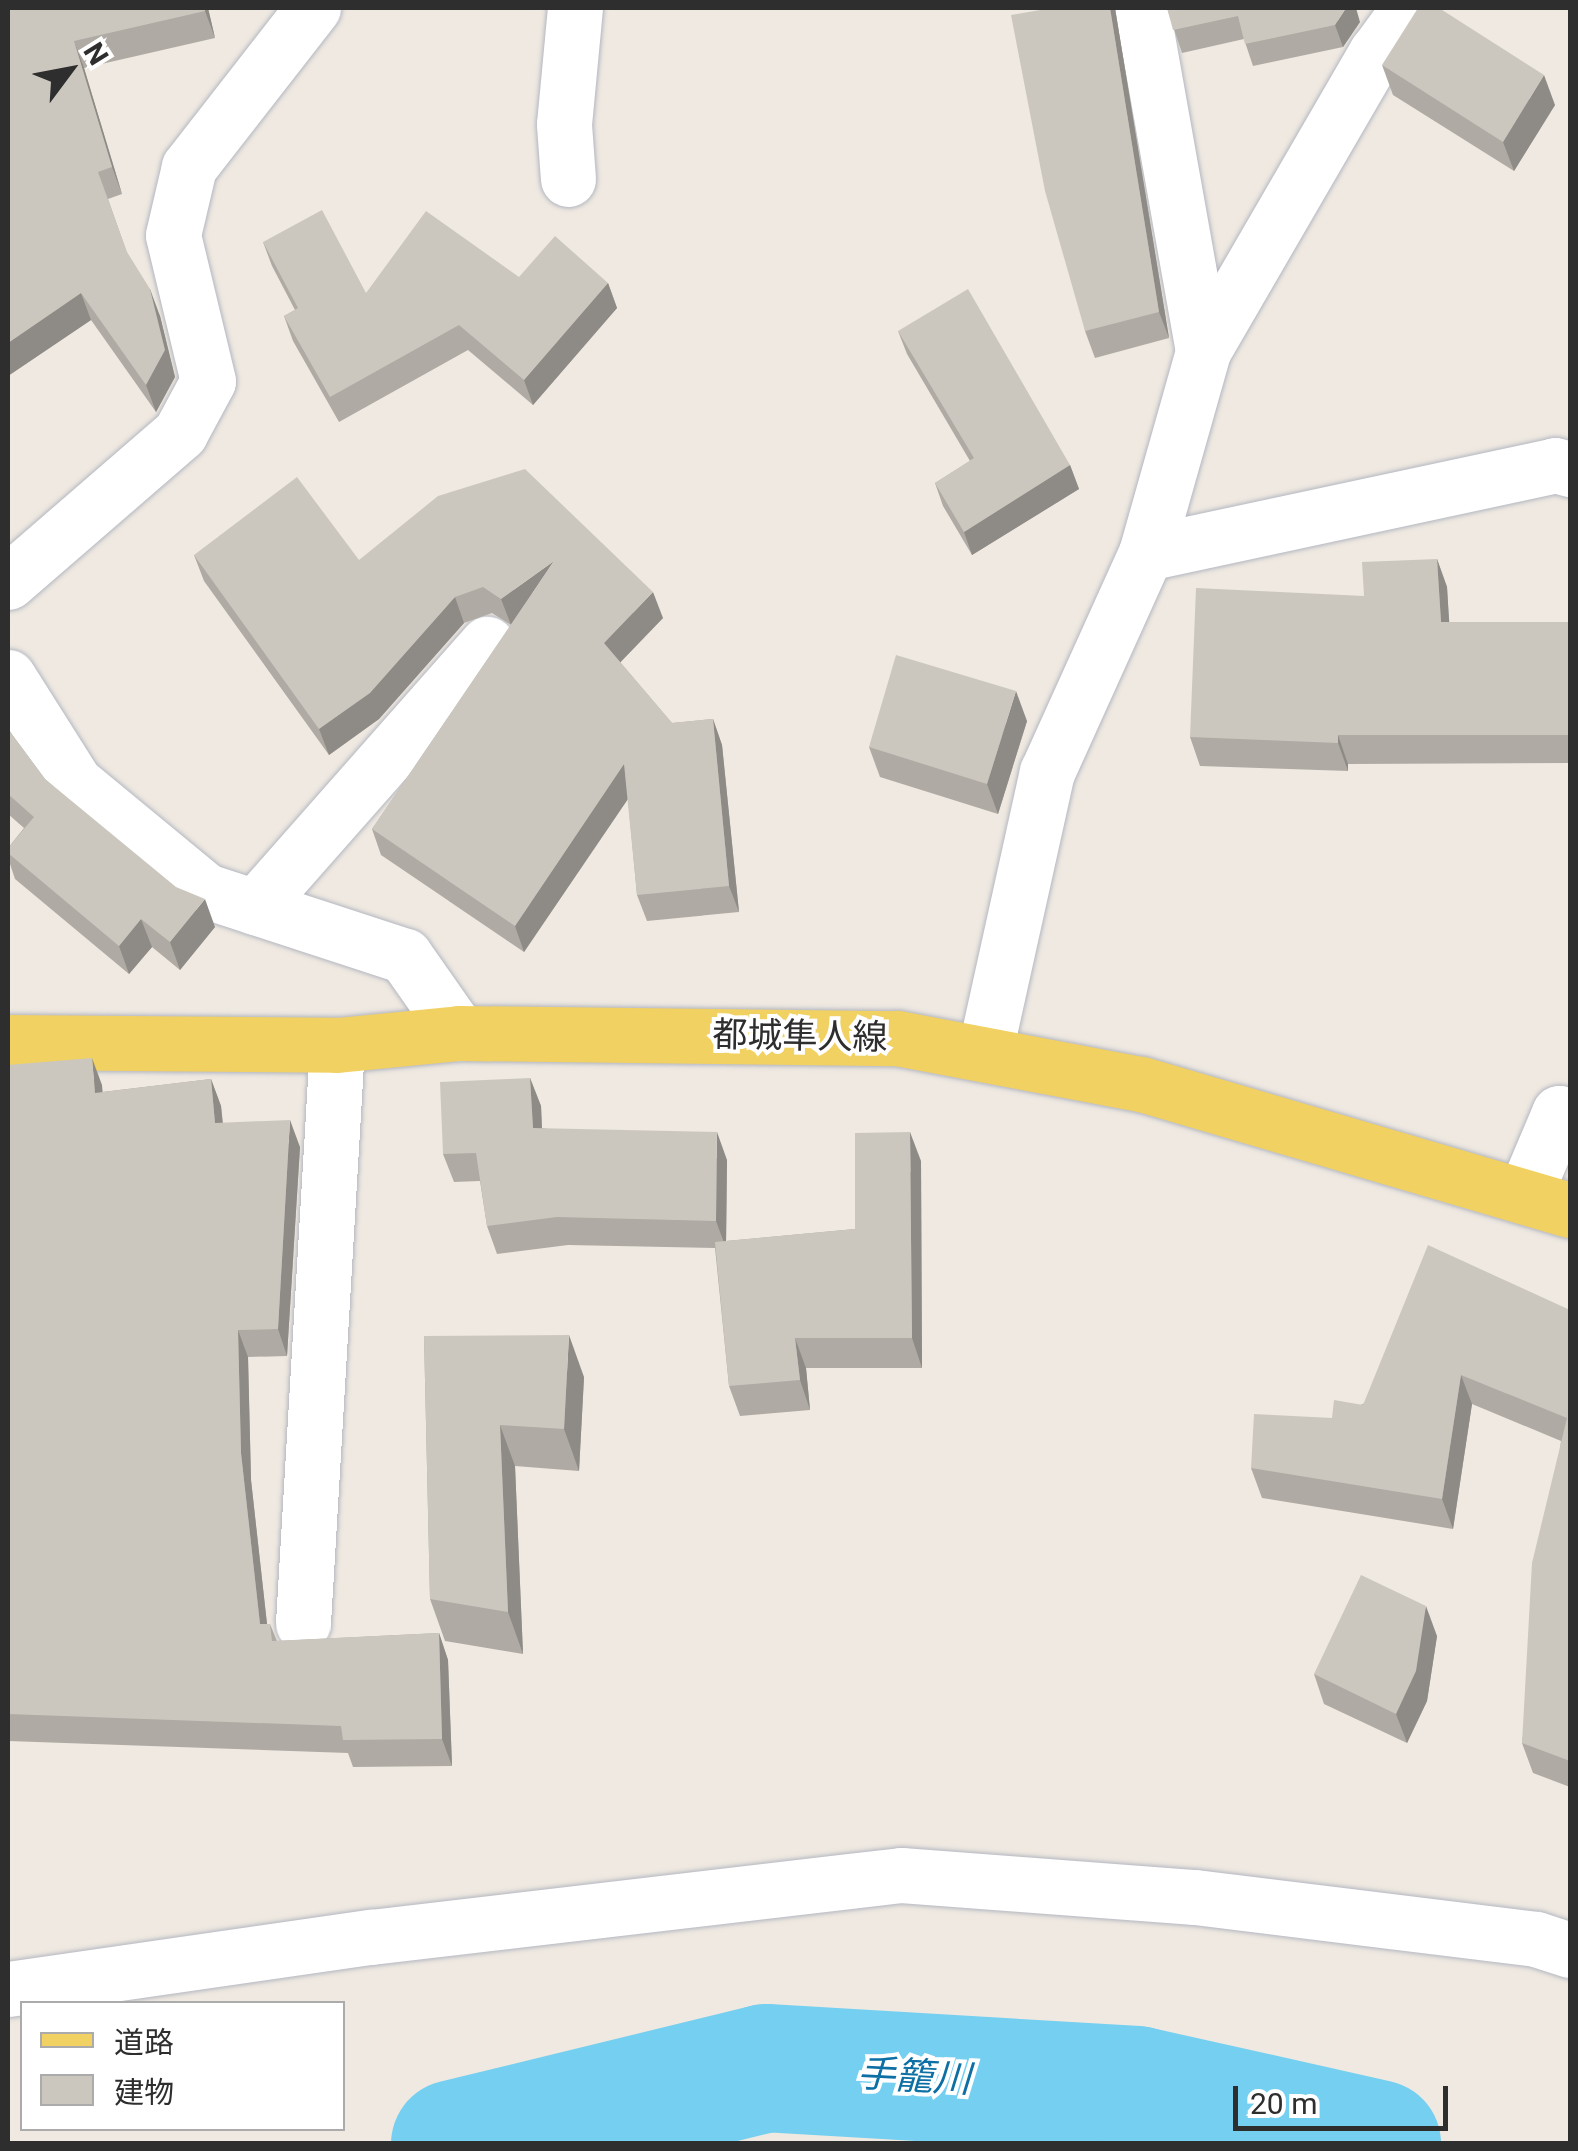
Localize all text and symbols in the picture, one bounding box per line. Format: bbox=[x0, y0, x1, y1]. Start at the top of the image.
north arrow bbox=[20, 20, 120, 120]
text: N bbox=[77, 37, 115, 71]
street label: 都城隼人線 bbox=[712, 1014, 888, 1060]
legend bbox=[20, 2001, 345, 2131]
text: 道路 bbox=[114, 2025, 174, 2060]
water label: 手籠川 bbox=[856, 2051, 972, 2103]
scale bar bbox=[1238, 2066, 1453, 2128]
text: 建物 bbox=[114, 2075, 174, 2110]
text: 20 m bbox=[1250, 2086, 1317, 2121]

